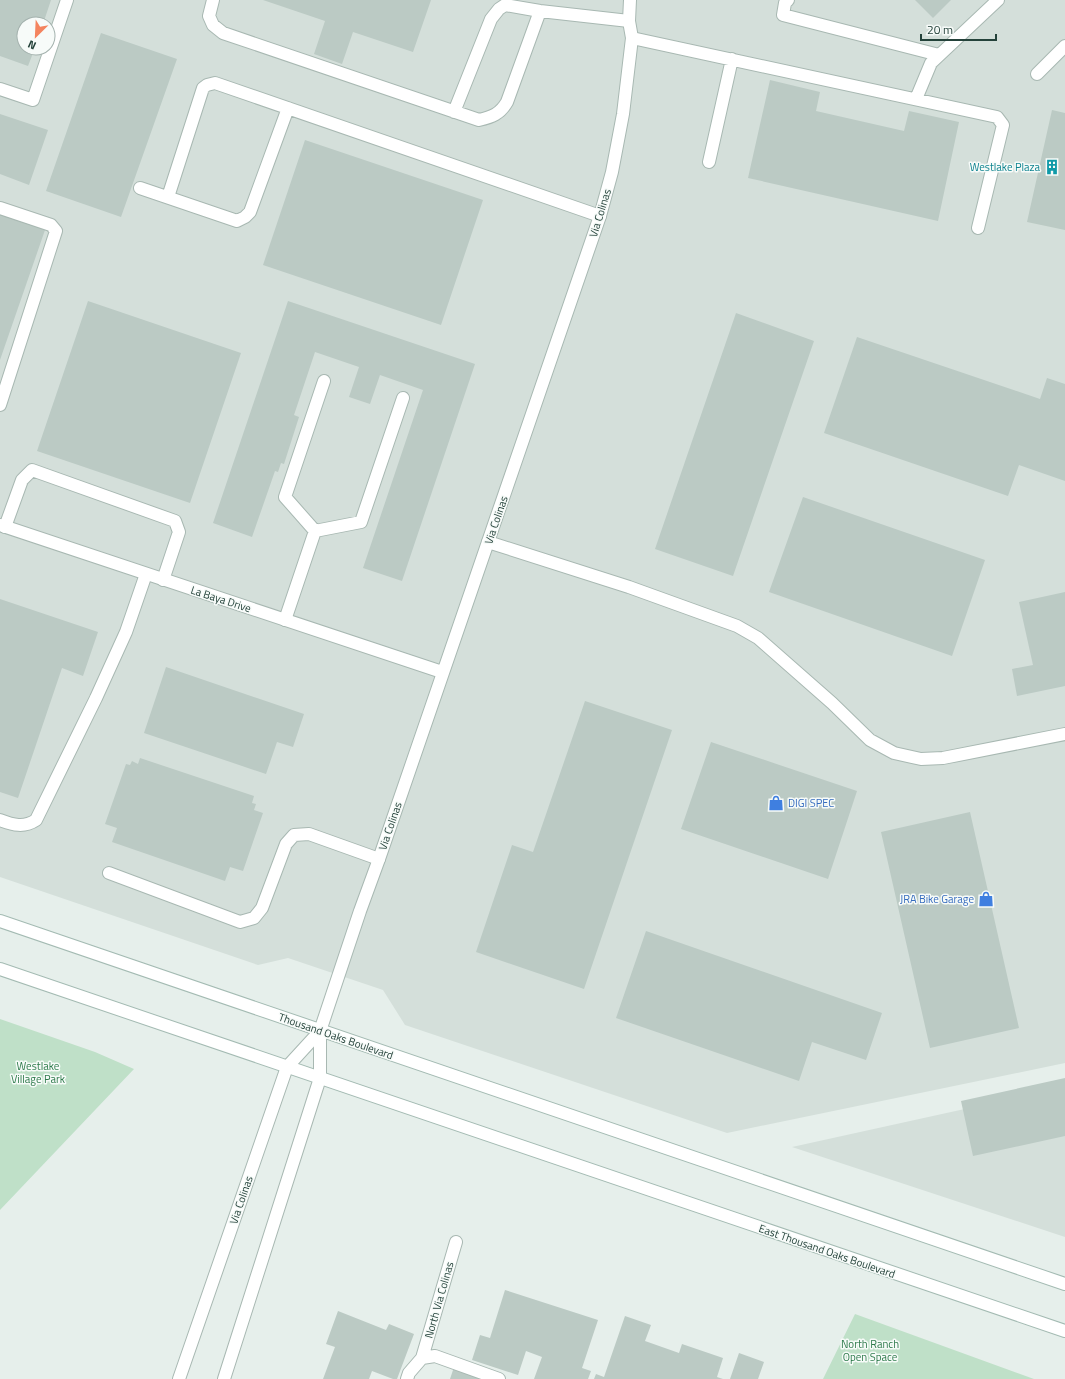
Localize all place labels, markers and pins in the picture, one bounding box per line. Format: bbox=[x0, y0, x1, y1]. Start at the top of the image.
building icon: Westlake Plaza bbox=[1043, 158, 1061, 176]
place label: Westlake Plaza bbox=[970, 159, 1040, 175]
shop icon: DIGI SPEC bbox=[767, 794, 785, 812]
place label: DIGI SPEC bbox=[788, 795, 834, 811]
shop icon: JRA Bike Garage bbox=[977, 890, 995, 908]
place label: JRA Bike Garage bbox=[900, 891, 974, 907]

